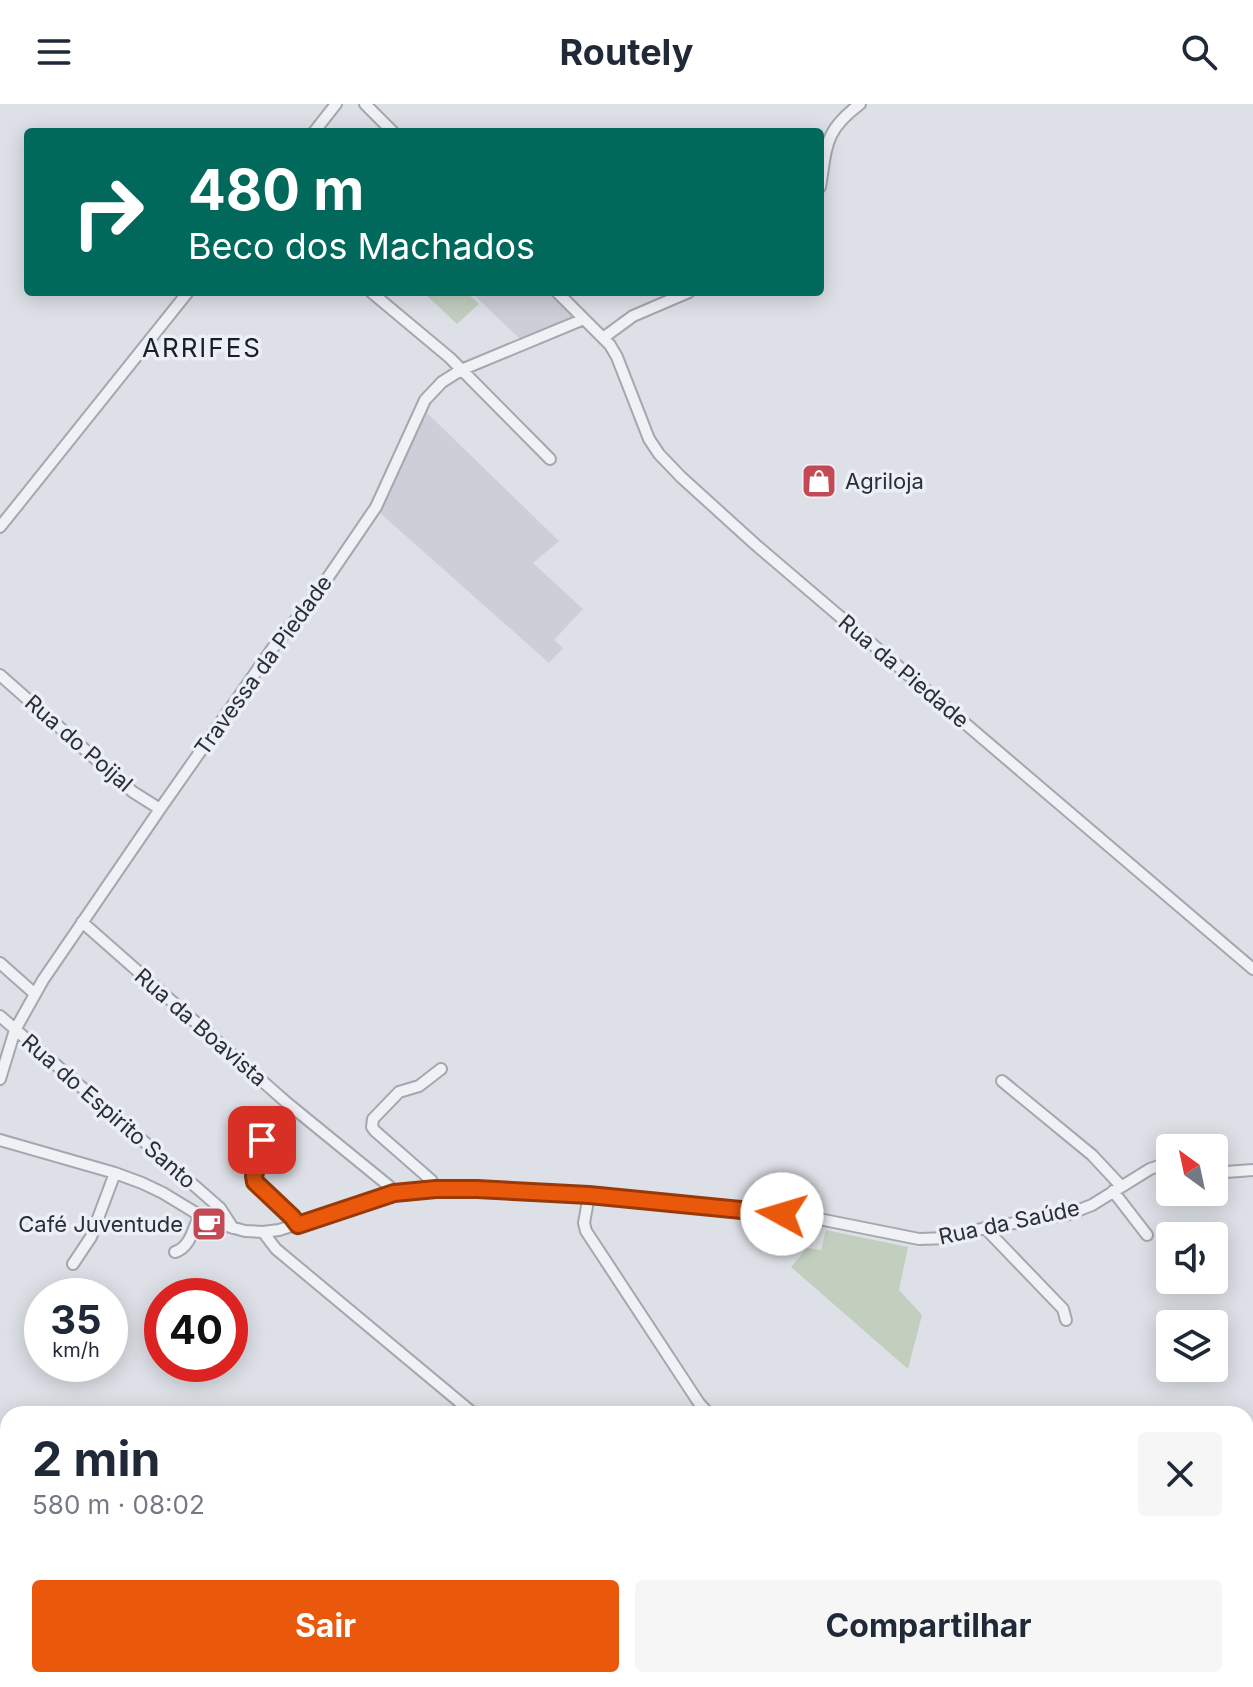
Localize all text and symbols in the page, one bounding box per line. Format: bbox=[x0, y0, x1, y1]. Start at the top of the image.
icon: menu bbox=[32, 30, 76, 74]
text: Routely bbox=[560, 30, 693, 74]
icon: search bbox=[1177, 30, 1221, 74]
text: 480 m bbox=[188, 156, 364, 224]
icon: right bbox=[56, 160, 160, 264]
text: Beco dos Machados bbox=[188, 224, 535, 268]
district label: ARRIFES bbox=[142, 332, 262, 363]
shop icon: Agriloja bbox=[800, 462, 838, 500]
place label: Agriloja bbox=[845, 468, 924, 494]
street label: Travessa da Piedade bbox=[189, 570, 337, 760]
street label: Rua da Piedade bbox=[834, 609, 974, 733]
street label: Rua do Poijal bbox=[20, 689, 138, 797]
street label: Rua da Boavista bbox=[130, 963, 272, 1091]
street label: Rua do Espirito Santo bbox=[17, 1028, 201, 1194]
pin bbox=[228, 1106, 296, 1174]
icon: arrive bbox=[240, 1118, 284, 1162]
north arrow bbox=[1156, 1134, 1228, 1206]
map controls bbox=[1156, 1134, 1228, 1382]
position arrow bbox=[740, 1172, 824, 1256]
street label: Rua da Saúde bbox=[936, 1194, 1082, 1250]
cafe icon: Café Juventude bbox=[190, 1205, 228, 1243]
place label: Café Juventude bbox=[18, 1211, 183, 1237]
button: sound bbox=[1156, 1222, 1228, 1294]
speed limit sign: 40 bbox=[144, 1278, 248, 1382]
text: 35 bbox=[50, 1295, 102, 1344]
button: layers bbox=[1156, 1310, 1228, 1382]
text: km/h bbox=[52, 1338, 100, 1362]
text: 2 min bbox=[32, 1429, 160, 1488]
button: close bbox=[1138, 1432, 1222, 1516]
text: 580 m · 08:02 bbox=[32, 1489, 205, 1520]
button: Sair bbox=[32, 1580, 619, 1672]
button: Compartilhar bbox=[635, 1580, 1222, 1672]

